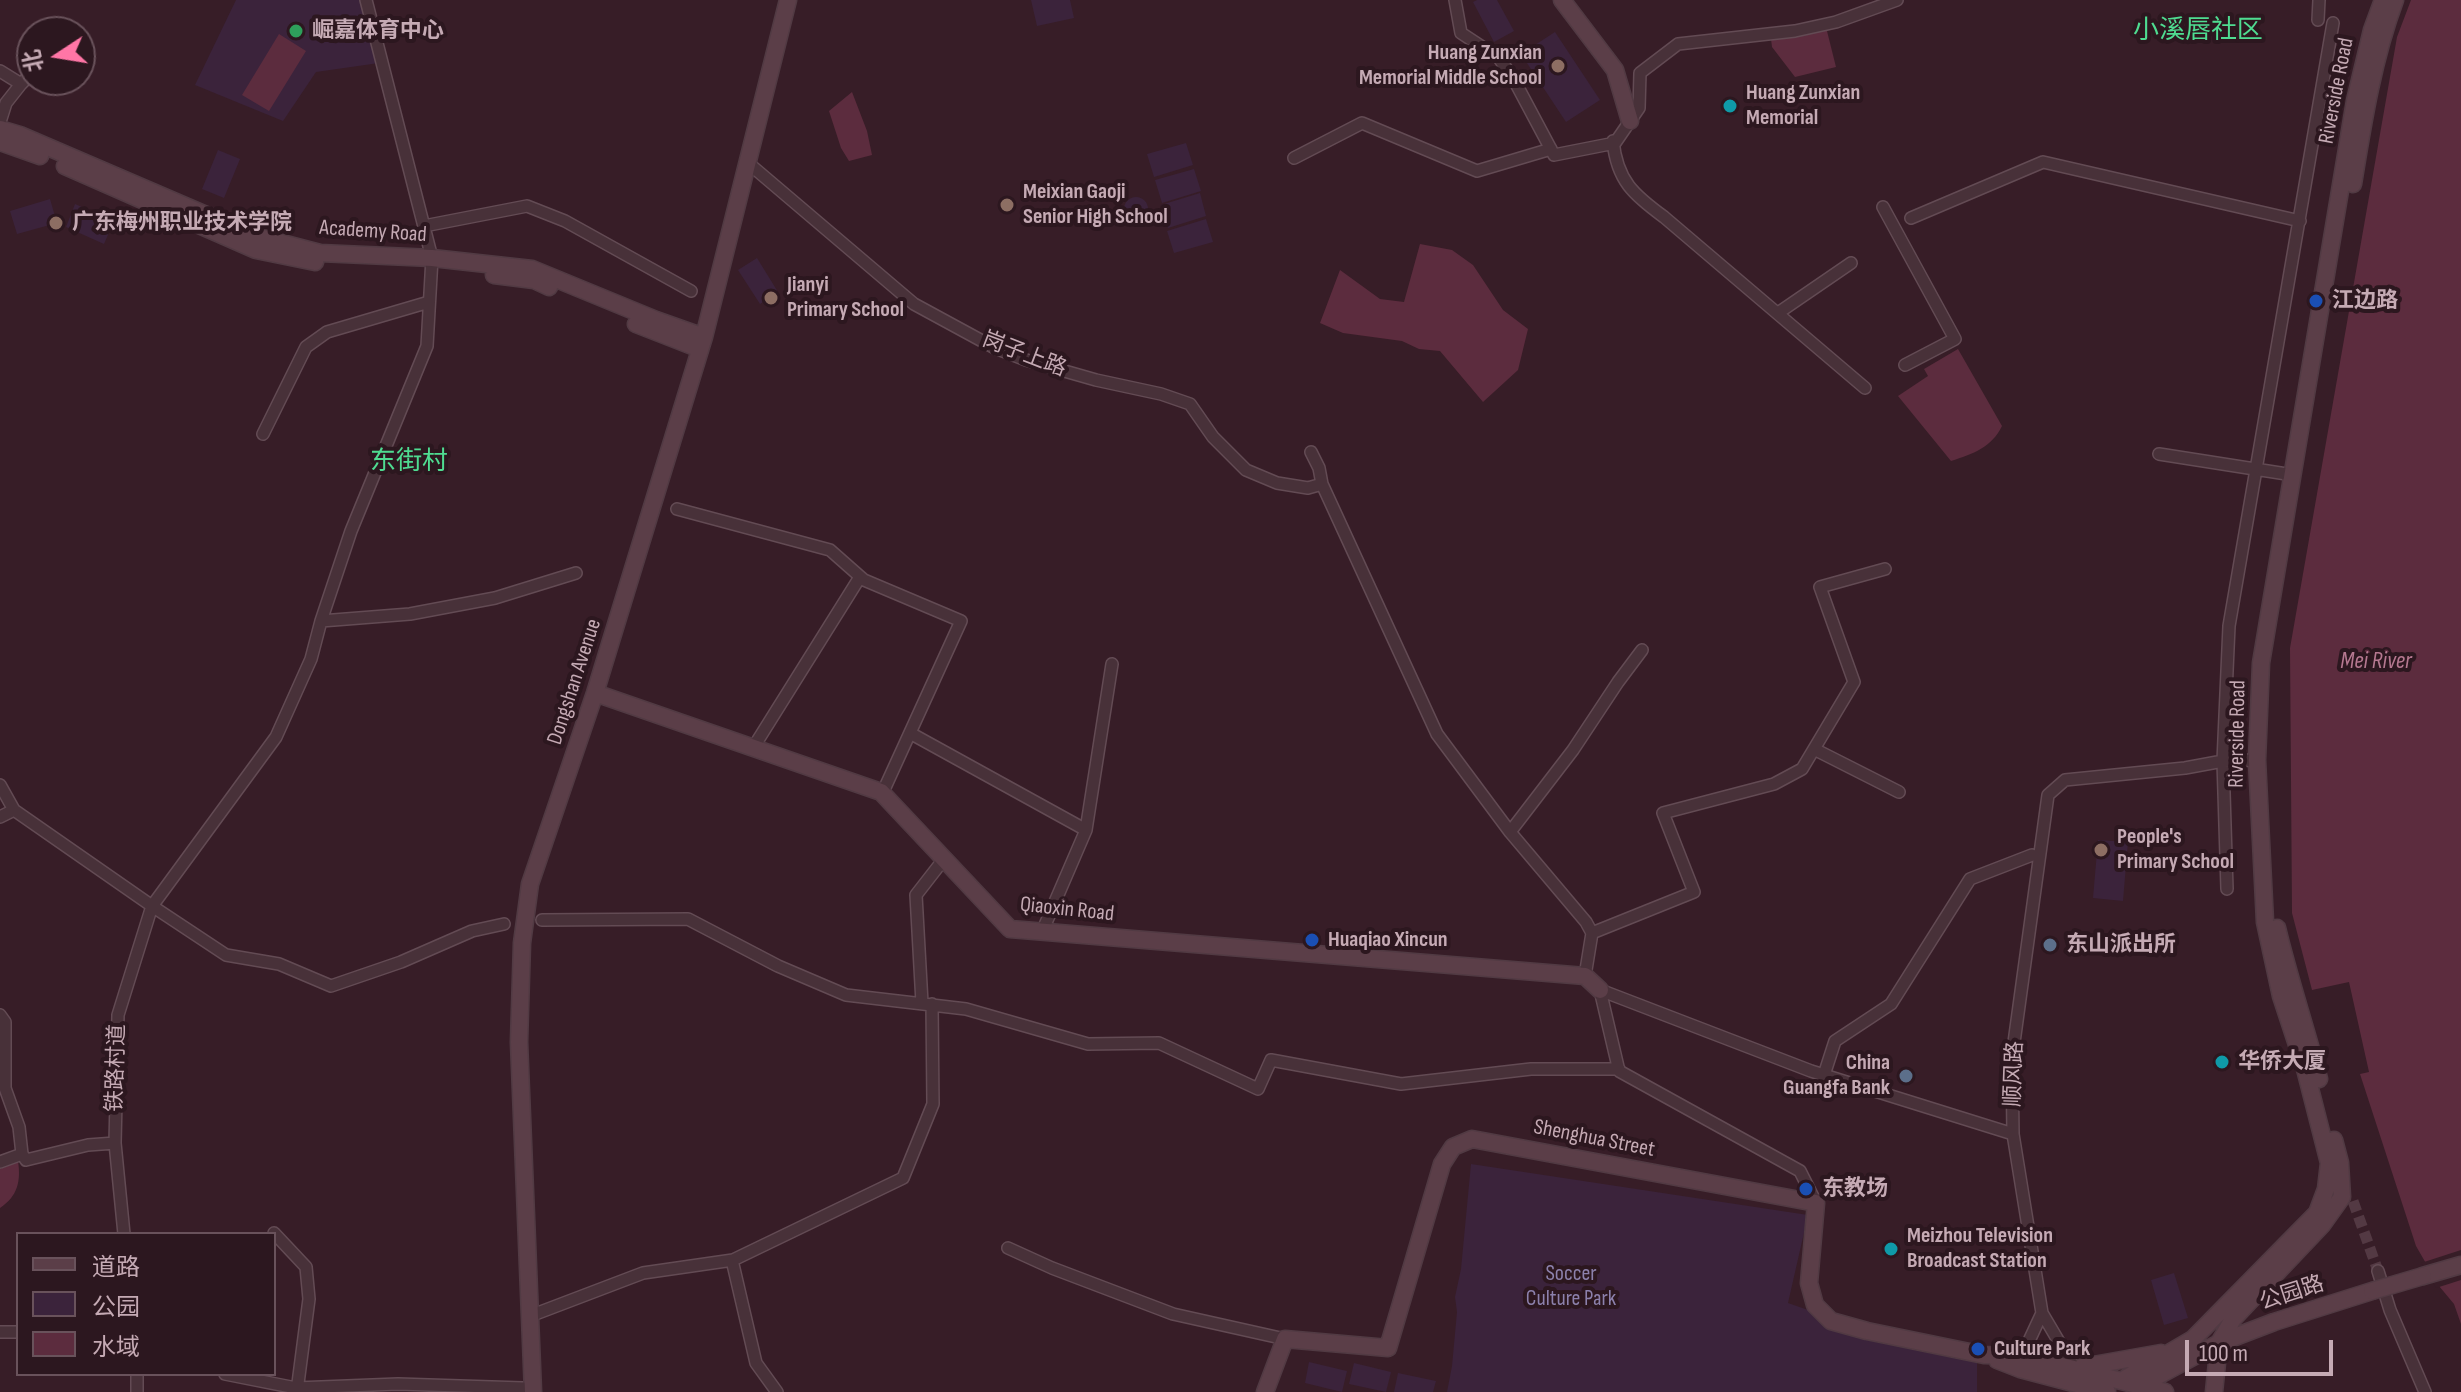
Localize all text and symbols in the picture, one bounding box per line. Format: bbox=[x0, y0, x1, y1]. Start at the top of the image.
district label: 小溪唇社区 bbox=[2133, 15, 2263, 47]
north arrow bbox=[16, 16, 96, 96]
place label: 崛嘉体育中心 bbox=[312, 18, 444, 44]
marker: 崛嘉体育中心 bbox=[287, 22, 305, 40]
street label: Riverside Road bbox=[2314, 36, 2360, 146]
place label: Huang Zunxian Memorial Middle School bbox=[1359, 40, 1542, 92]
text: 北 bbox=[18, 47, 49, 74]
marker: Huang Zunxian Memorial Middle School bbox=[1549, 57, 1567, 75]
place label: Huang Zunxian Memorial bbox=[1746, 80, 1860, 132]
marker: Huang Zunxian Memorial bbox=[1721, 97, 1739, 115]
place label: Meixian Gaoji Senior High School bbox=[1023, 179, 1168, 230]
marker: Meixian Gaoji Senior High School bbox=[998, 196, 1016, 214]
place label: 广东梅州职业技术学院 bbox=[72, 210, 292, 236]
marker: 广东梅州职业技术学院 bbox=[47, 214, 65, 232]
street label: Academy Road bbox=[318, 215, 428, 249]
place label: Jianyi Primary School bbox=[787, 272, 904, 324]
place label: 江边路 bbox=[2332, 288, 2398, 314]
marker: Jianyi Primary School bbox=[762, 289, 780, 307]
marker: 江边路 bbox=[2307, 292, 2325, 310]
street label: 岗子上路 bbox=[978, 327, 1070, 383]
district label: 东街村 bbox=[370, 446, 448, 478]
street label: Dongshan Avenue bbox=[542, 616, 608, 748]
water label: Mei River bbox=[2340, 648, 2412, 676]
street label: Riverside Road bbox=[2224, 680, 2252, 788]
place label: People's Primary School bbox=[2117, 824, 2234, 876]
marker: People's Primary School bbox=[2092, 841, 2110, 859]
street label: Qiaoxin Road bbox=[1019, 892, 1115, 928]
place label: Huaqiao Xincun bbox=[1328, 927, 1448, 953]
marker: Huaqiao Xincun bbox=[1303, 931, 1321, 949]
place label: 东山派出所 bbox=[2066, 932, 2176, 958]
marker: 东山派出所 bbox=[2041, 936, 2059, 954]
street label: 铁路村道 bbox=[102, 1024, 132, 1112]
street label: 顺风路 bbox=[2001, 1041, 2029, 1107]
place label: 华侨大厦 bbox=[2238, 1049, 2326, 1075]
place label: China Guangfa Bank bbox=[1783, 1050, 1890, 1102]
marker: 华侨大厦 bbox=[2213, 1053, 2231, 1071]
marker: China Guangfa Bank bbox=[1897, 1067, 1915, 1085]
street label: Shenghua Street bbox=[1531, 1114, 1657, 1164]
place label: 东教场 bbox=[1822, 1176, 1888, 1202]
marker: 东教场 bbox=[1797, 1180, 1815, 1198]
place label: Meizhou Television Broadcast Station bbox=[1907, 1223, 2053, 1274]
legend bbox=[16, 1232, 276, 1376]
marker: Meizhou Television Broadcast Station bbox=[1882, 1240, 1900, 1258]
text: 道路 bbox=[92, 1253, 140, 1282]
park label: Soccer Culture Park bbox=[1526, 1261, 1616, 1312]
street label: 公园路 bbox=[2257, 1271, 2327, 1317]
text: 公园 bbox=[92, 1293, 140, 1322]
scale bar bbox=[2189, 1324, 2337, 1374]
text: 水域 bbox=[92, 1333, 140, 1362]
place label: Culture Park bbox=[1994, 1336, 2090, 1362]
text: 100 m bbox=[2199, 1339, 2248, 1368]
marker: Culture Park bbox=[1969, 1340, 1987, 1358]

